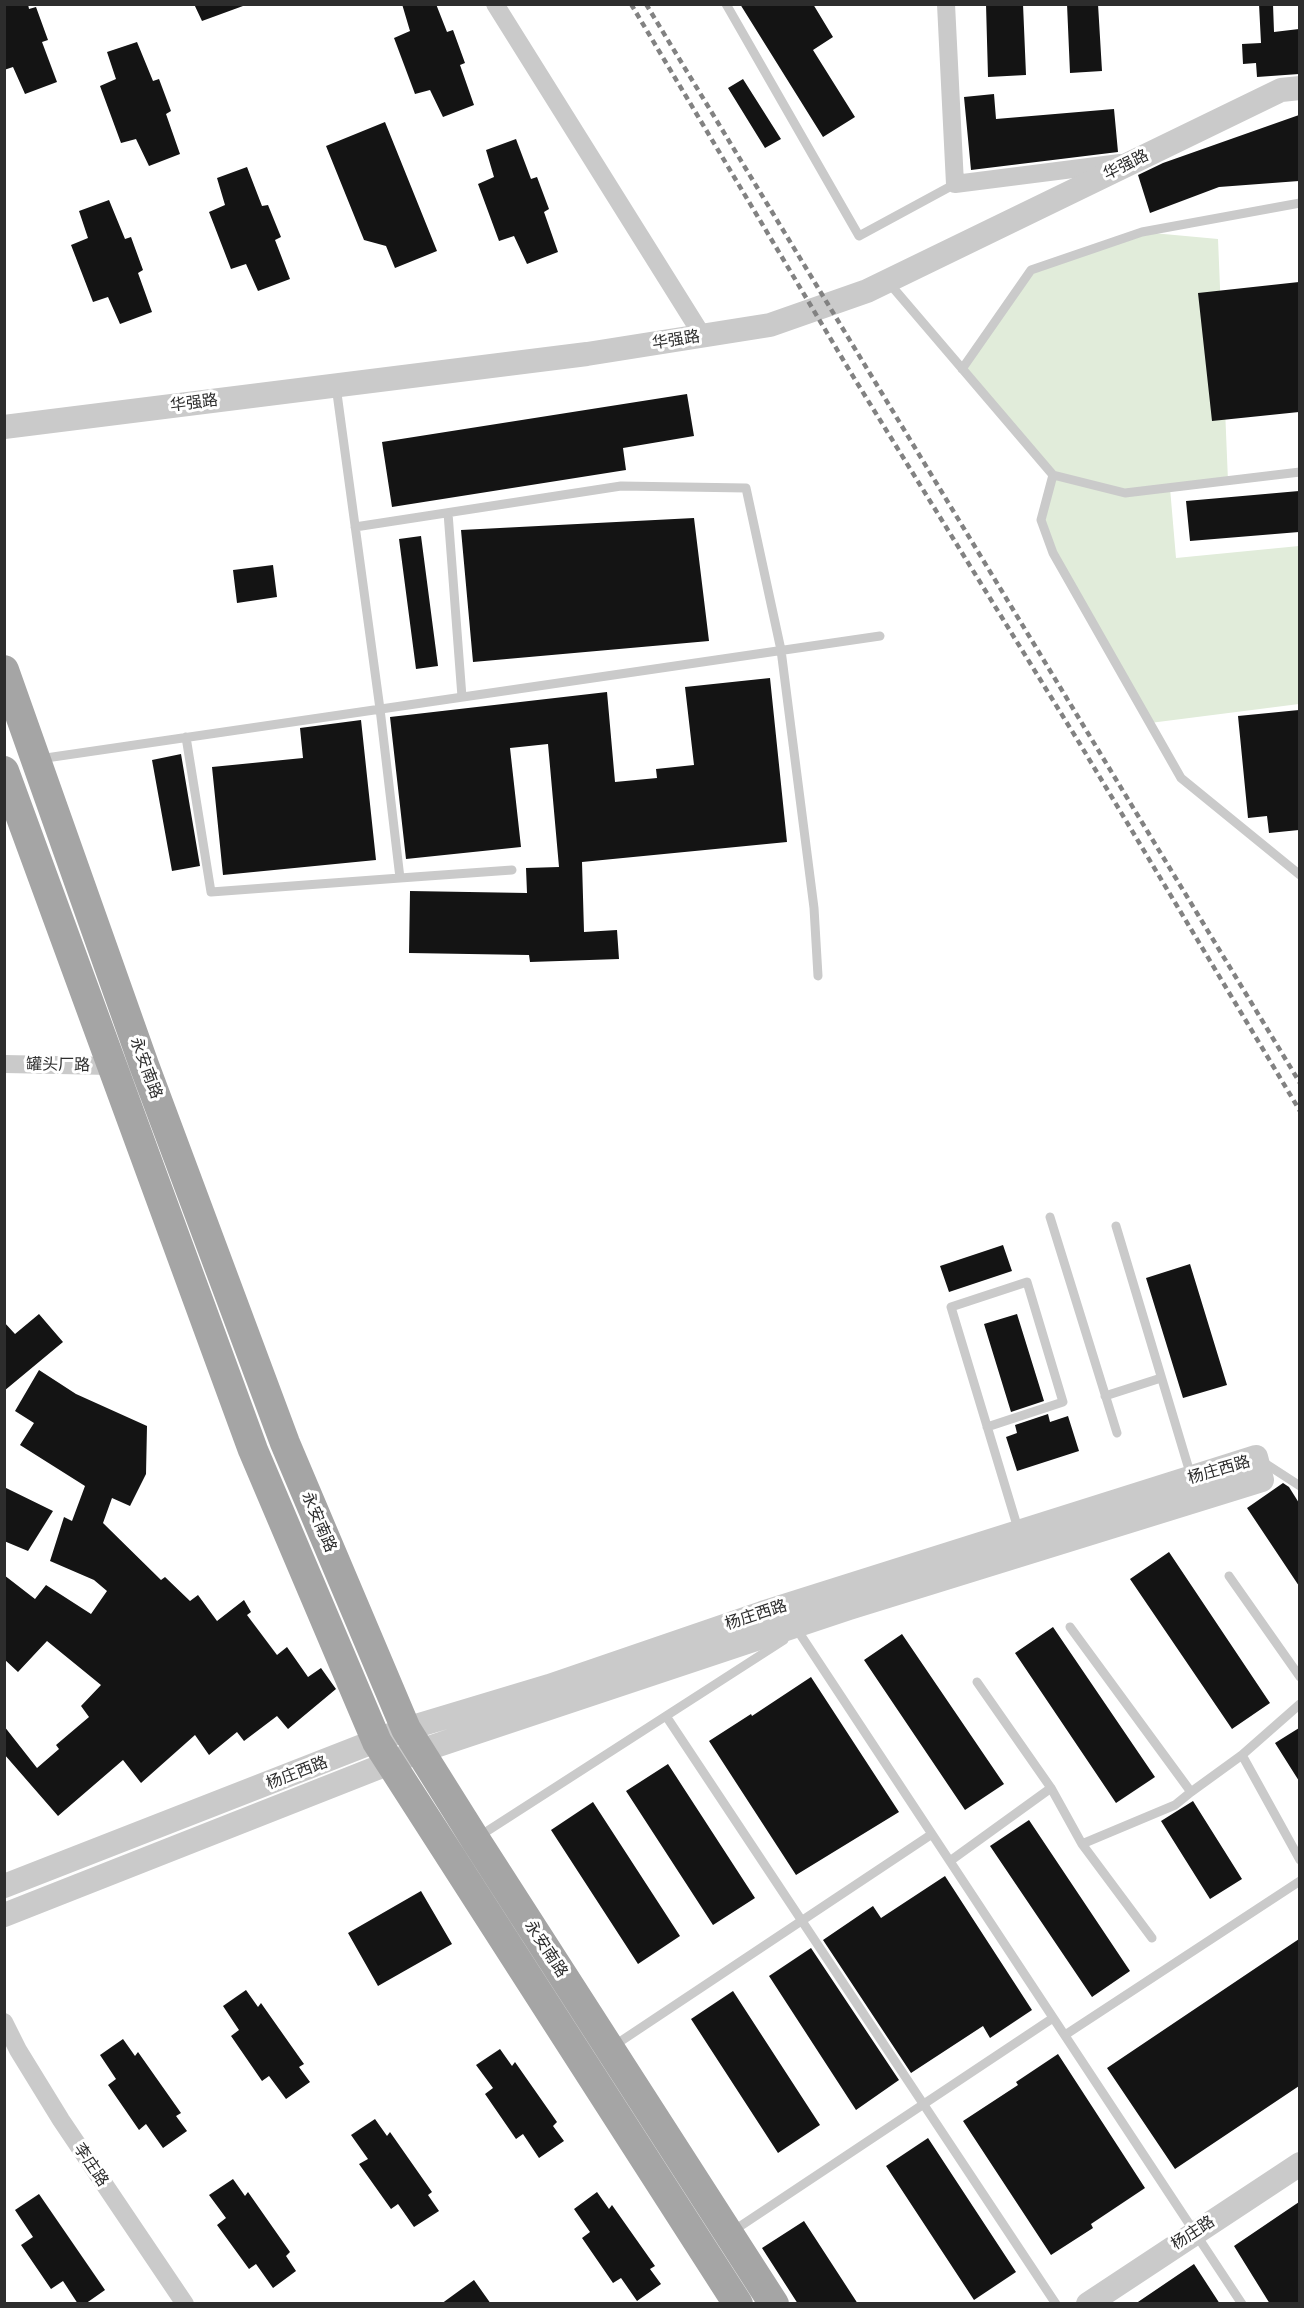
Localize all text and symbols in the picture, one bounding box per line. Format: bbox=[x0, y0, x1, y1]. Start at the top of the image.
street label: 华强路 bbox=[1100, 146, 1152, 184]
street label: 华强路 bbox=[651, 327, 701, 353]
street label: 华强路 bbox=[169, 391, 219, 415]
street label: 永安南路 bbox=[126, 1035, 166, 1101]
street label: 罐头厂路 bbox=[26, 1055, 90, 1075]
street label: 杨庄西路 bbox=[1186, 1452, 1252, 1488]
street label: 永安南路 bbox=[298, 1489, 340, 1555]
street label: 杨庄西路 bbox=[723, 1596, 789, 1634]
street label: 杨庄西路 bbox=[264, 1753, 330, 1793]
street label: 永安南路 bbox=[521, 1917, 571, 1981]
street label: 李庄路 bbox=[70, 2140, 112, 2190]
street label: 杨庄路 bbox=[1168, 2212, 1218, 2254]

